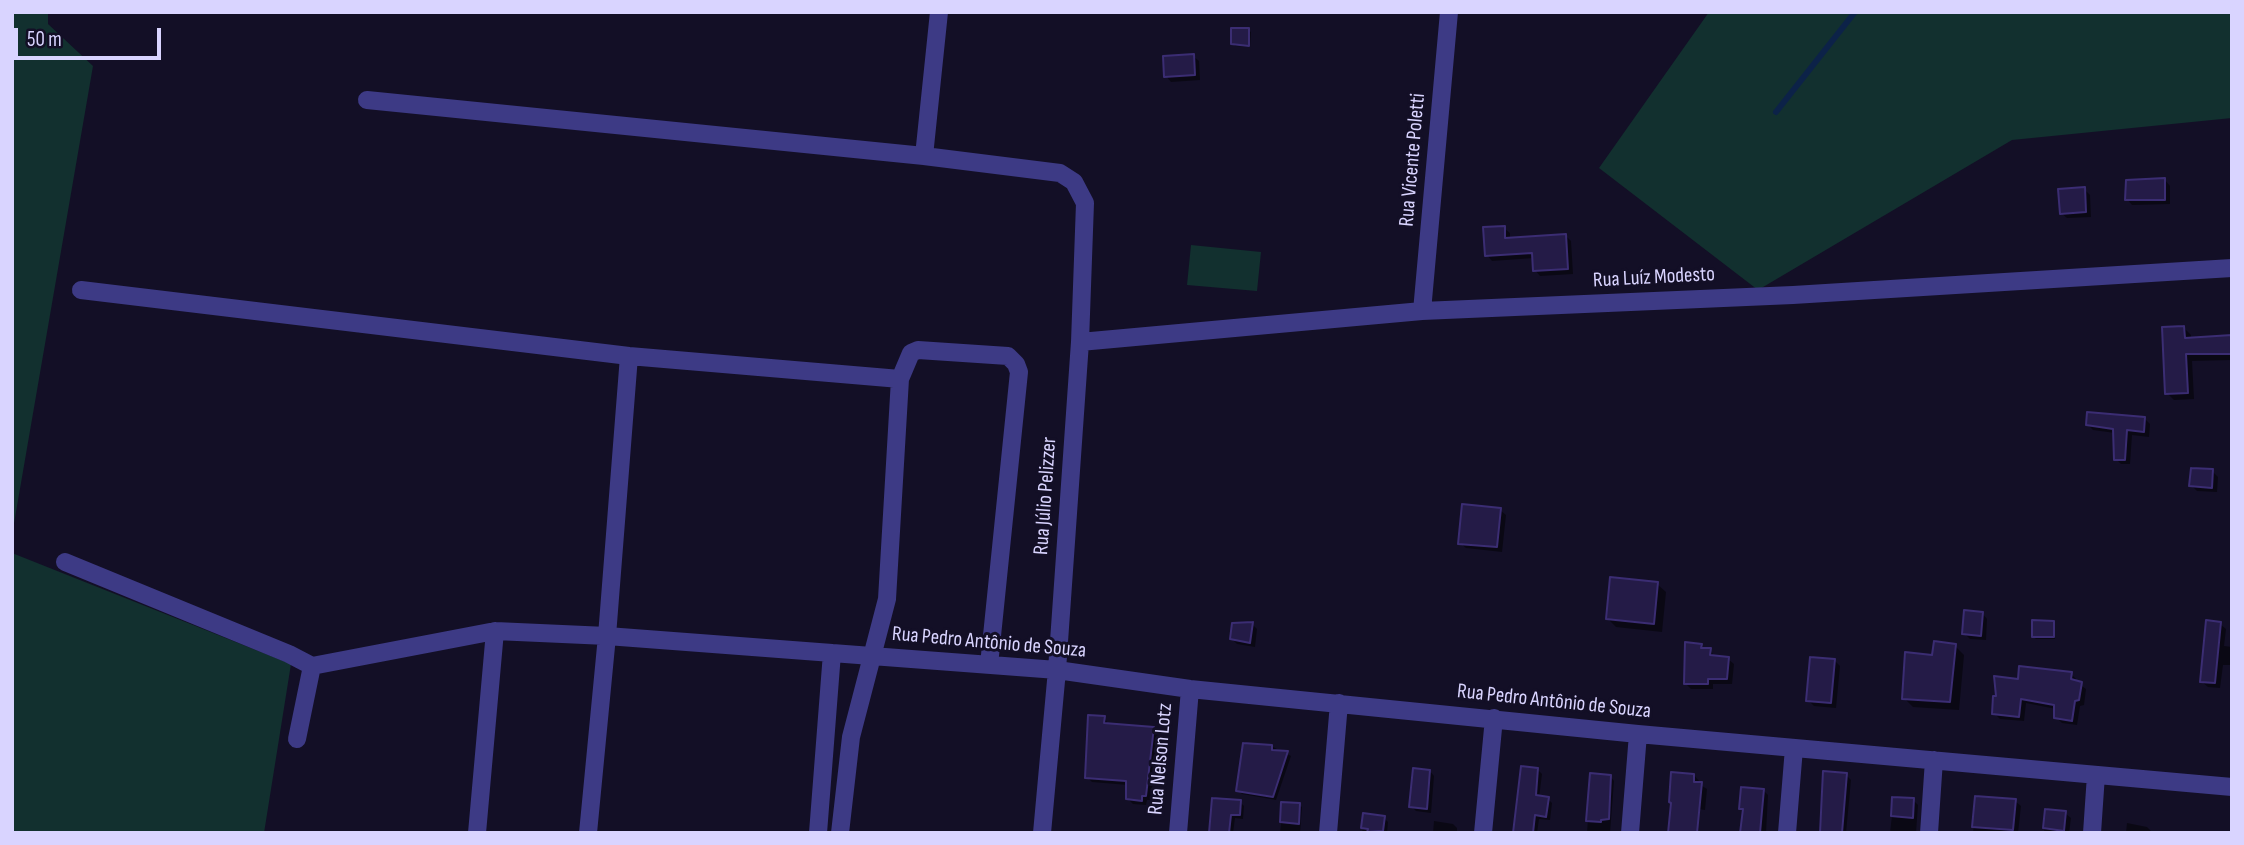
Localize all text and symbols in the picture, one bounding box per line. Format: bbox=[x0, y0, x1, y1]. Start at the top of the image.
scale bar bbox=[18, 14, 164, 58]
text: 50 m bbox=[27, 27, 62, 52]
street label: Rua Vicente Poletti bbox=[1395, 92, 1431, 228]
street label: Rua Luíz Modesto bbox=[1592, 262, 1716, 294]
street label: Rua Júlio Pelizzer bbox=[1029, 436, 1063, 556]
street label: Rua Pedro Antônio de Souza bbox=[891, 622, 1087, 664]
street label: Rua Pedro Antônio de Souza bbox=[1456, 679, 1652, 725]
street label: Rua Nelson Lotz bbox=[1144, 702, 1178, 816]

